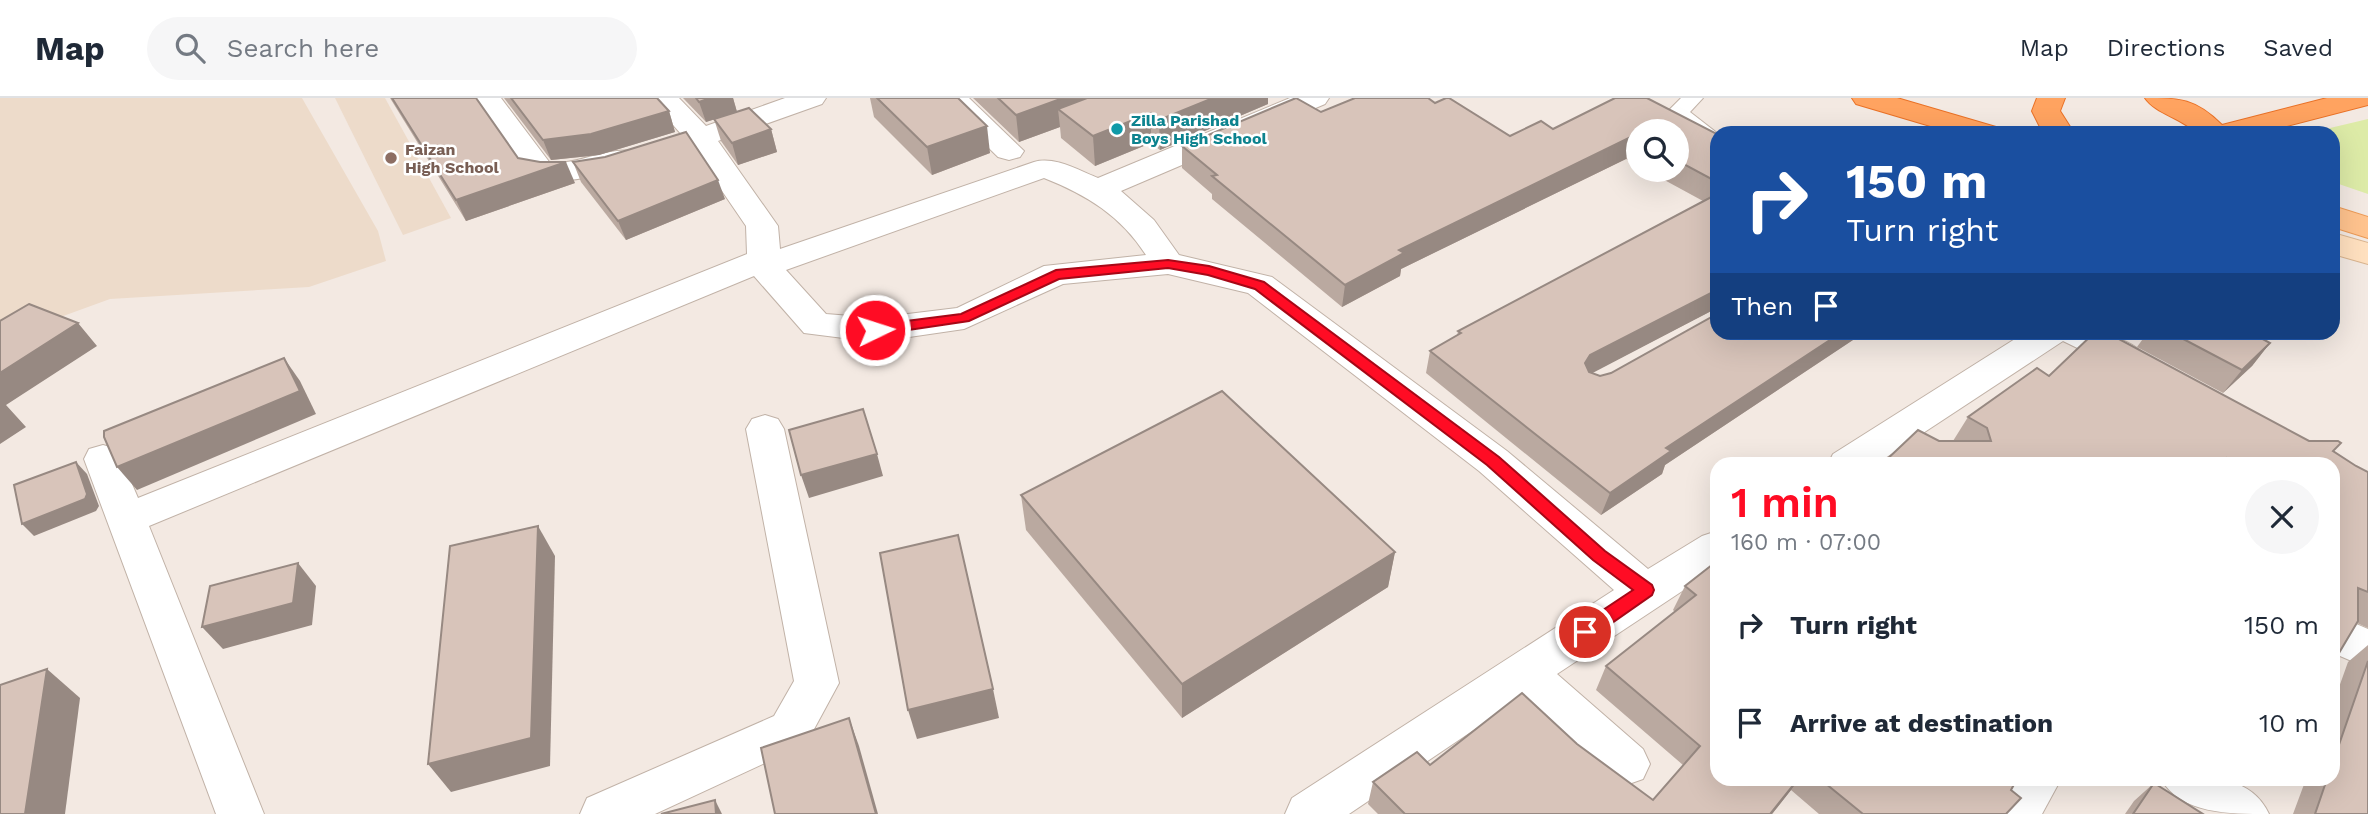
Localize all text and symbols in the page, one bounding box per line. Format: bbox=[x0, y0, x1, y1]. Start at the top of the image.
search box bbox=[147, 17, 637, 80]
text: Map bbox=[35, 29, 105, 68]
icon: search bbox=[171, 29, 209, 67]
text: Search here bbox=[227, 33, 379, 63]
text: Map bbox=[2020, 34, 2069, 62]
text: Directions bbox=[2107, 34, 2225, 62]
text: Saved bbox=[2263, 34, 2333, 62]
place label: Zilla Parishad Boys High School bbox=[1131, 111, 1268, 148]
map controls bbox=[1626, 119, 1689, 182]
button: search bbox=[1626, 119, 1689, 182]
marker: Zilla Parishad Boys High School bbox=[1109, 121, 1125, 137]
place label: Faizan High School bbox=[405, 140, 499, 177]
marker: Faizan High School bbox=[383, 150, 399, 166]
text: 150 m bbox=[1846, 152, 1987, 210]
icon: right bbox=[1731, 154, 1822, 245]
text: Turn right bbox=[1846, 211, 1998, 249]
icon: arrive bbox=[1807, 287, 1845, 325]
text: Then bbox=[1731, 291, 1793, 321]
position arrow bbox=[838, 293, 912, 367]
text: 1 min bbox=[1731, 478, 1839, 527]
button: close bbox=[2245, 480, 2319, 554]
text: 160 m · 07:00 bbox=[1731, 529, 1881, 556]
pin bbox=[1555, 602, 1615, 662]
icon: right bbox=[1731, 606, 1769, 644]
text: Turn right bbox=[1790, 610, 1917, 640]
text: 150 m bbox=[2244, 610, 2319, 640]
icon: arrive bbox=[1566, 613, 1604, 651]
icon: arrive bbox=[1731, 704, 1769, 742]
text: Arrive at destination bbox=[1790, 708, 2053, 738]
text: 10 m bbox=[2259, 708, 2319, 738]

